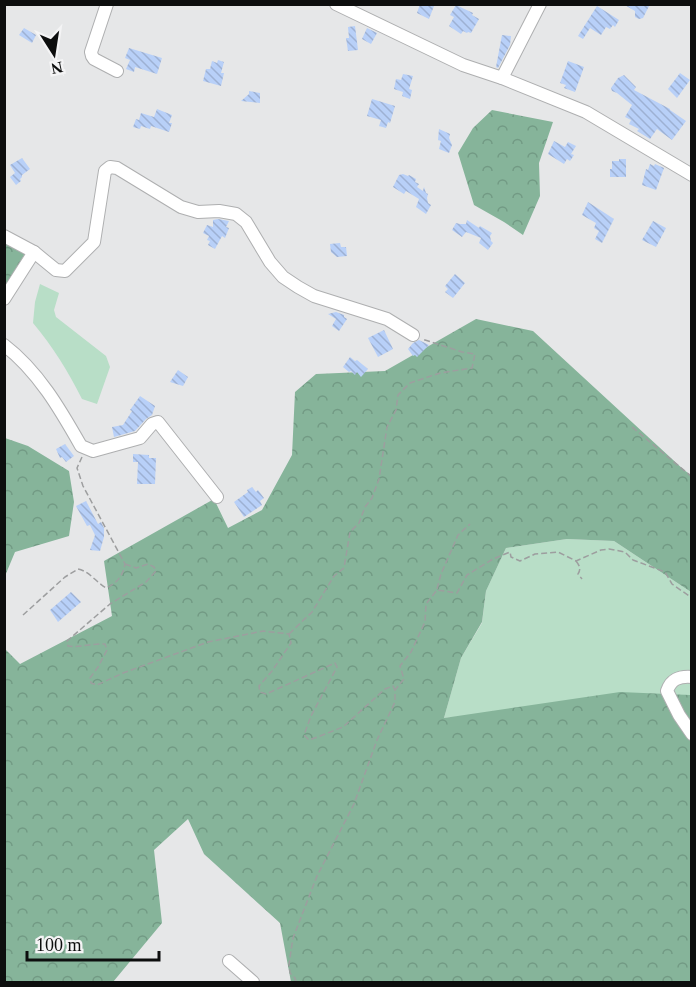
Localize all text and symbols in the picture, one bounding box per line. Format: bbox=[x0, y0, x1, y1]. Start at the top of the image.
north arrow bbox=[24, 24, 84, 84]
text: N bbox=[49, 59, 64, 78]
scale bar bbox=[27, 924, 159, 962]
text: 100 m bbox=[36, 935, 82, 955]

